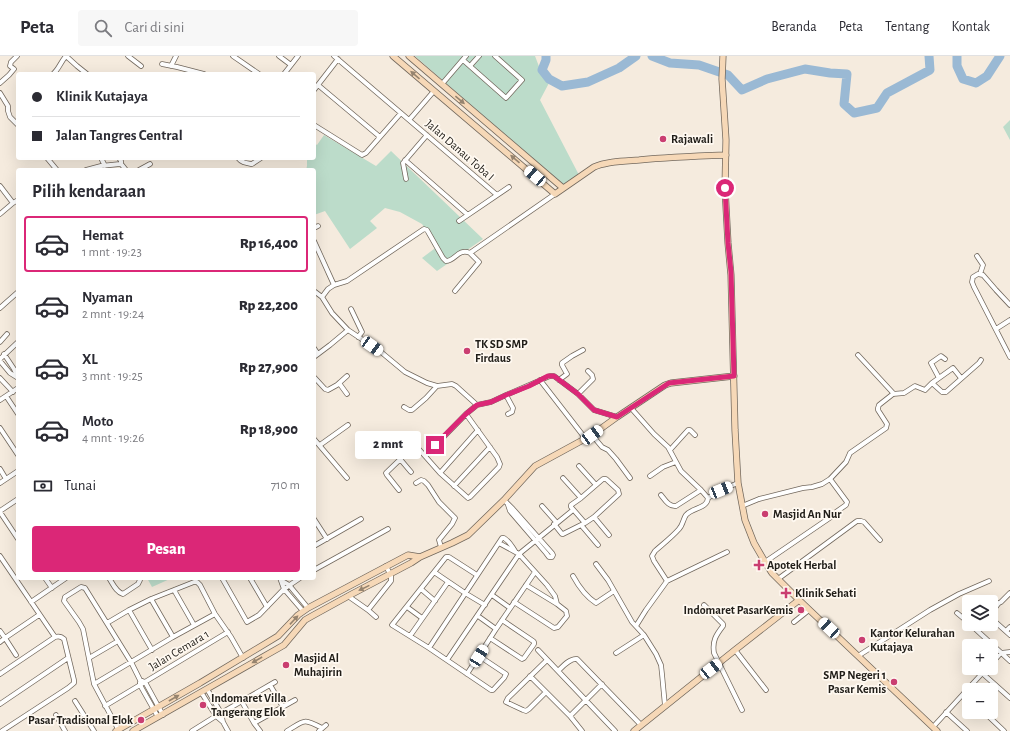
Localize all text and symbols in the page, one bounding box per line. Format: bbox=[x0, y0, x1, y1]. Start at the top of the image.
search box bbox=[78, 10, 358, 46]
icon: search bbox=[92, 17, 114, 39]
text: Peta bbox=[20, 18, 54, 37]
text: Cari di sini bbox=[124, 20, 184, 35]
text: Beranda bbox=[771, 20, 817, 34]
text: Peta bbox=[839, 20, 863, 34]
text: Tentang bbox=[885, 20, 929, 34]
text: Kontak bbox=[951, 20, 990, 34]
one-way arrow bbox=[410, 71, 421, 80]
text: Klinik Kutajaya bbox=[56, 89, 148, 104]
one-way arrow bbox=[455, 95, 465, 104]
street label: Jalan Danau Toba I bbox=[423, 117, 497, 183]
text: Jalan Tangres Central bbox=[56, 128, 183, 143]
place label: Rajawali bbox=[671, 133, 713, 146]
marker: Rajawali bbox=[658, 134, 668, 144]
one-way arrow bbox=[509, 155, 520, 164]
car bbox=[522, 164, 548, 188]
route start bbox=[716, 179, 734, 197]
text: Pilih kendaraan bbox=[32, 183, 146, 201]
icon: car bbox=[34, 226, 70, 262]
text: Hemat bbox=[82, 228, 124, 243]
text: Rp 16,400 bbox=[240, 236, 298, 251]
text: 1 mnt · 19:23 bbox=[82, 246, 142, 259]
icon: car bbox=[34, 288, 70, 324]
text: Nyaman bbox=[82, 290, 133, 305]
text: Rp 22,200 bbox=[239, 298, 298, 313]
text: 2 mnt · 19:24 bbox=[82, 308, 144, 321]
car bbox=[359, 334, 385, 358]
place label: TK SD SMP Firdaus bbox=[475, 338, 528, 364]
marker: TK SD SMP Firdaus bbox=[462, 346, 472, 356]
icon: car bbox=[34, 350, 70, 386]
text: XL bbox=[82, 352, 98, 367]
text: Rp 27,900 bbox=[239, 360, 298, 375]
text: 3 mnt · 19:25 bbox=[82, 370, 143, 383]
icon: car bbox=[34, 412, 70, 448]
text: Moto bbox=[82, 414, 114, 429]
text: Rp 18,900 bbox=[240, 422, 298, 437]
car bbox=[579, 423, 605, 447]
callout: 2 mnt bbox=[355, 431, 421, 459]
text: 4 mnt · 19:26 bbox=[82, 432, 144, 445]
route end bbox=[426, 436, 444, 454]
text: 2 mnt bbox=[373, 438, 403, 451]
icon: cash bbox=[32, 475, 54, 497]
text: Tunai bbox=[64, 478, 96, 493]
text: 710 m bbox=[271, 479, 300, 492]
car bbox=[708, 480, 734, 500]
place label: Masjid An Nur bbox=[773, 508, 842, 521]
marker: Masjid An Nur bbox=[760, 509, 770, 519]
button: Pesan bbox=[32, 526, 300, 572]
place label: Apotek Herbal bbox=[767, 559, 837, 571]
marker: Apotek Herbal bbox=[754, 560, 764, 570]
one-way arrow bbox=[358, 585, 369, 591]
marker: Klinik Sehati bbox=[780, 587, 792, 599]
place label: Klinik Sehati bbox=[795, 587, 856, 599]
map controls bbox=[962, 595, 998, 719]
button: layers bbox=[962, 595, 998, 631]
place label: Indomaret PasarKemis bbox=[684, 604, 793, 616]
marker: Indomaret PasarKemis bbox=[796, 605, 806, 615]
one-way arrow bbox=[289, 614, 298, 625]
car bbox=[816, 615, 842, 641]
street label: Jalan Cemara 1 bbox=[147, 627, 211, 673]
place label: Kantor Kelurahan Kutajaya bbox=[870, 627, 955, 654]
marker: Kantor Kelurahan Kutajaya bbox=[857, 635, 867, 645]
button: + bbox=[962, 639, 998, 675]
car bbox=[468, 643, 490, 669]
place label: Masjid Al Muhajirin bbox=[294, 652, 342, 679]
one-way arrow bbox=[252, 657, 263, 664]
car bbox=[698, 657, 724, 681]
marker: Masjid Al Muhajirin bbox=[281, 660, 291, 670]
place label: SMP Negeri 1 Pasar Kemis bbox=[823, 669, 886, 695]
marker: SMP Negeri 1 Pasar Kemis bbox=[889, 677, 899, 687]
button: − bbox=[962, 683, 998, 719]
place label: Indomaret Villa Tangerang Elok bbox=[211, 692, 287, 718]
one-way arrow bbox=[168, 695, 180, 702]
marker: Indomaret Villa Tangerang Elok bbox=[198, 700, 208, 710]
place label: Pasar Tradisional Elok bbox=[28, 714, 133, 726]
marker: Pasar Tradisional Elok bbox=[136, 715, 146, 725]

